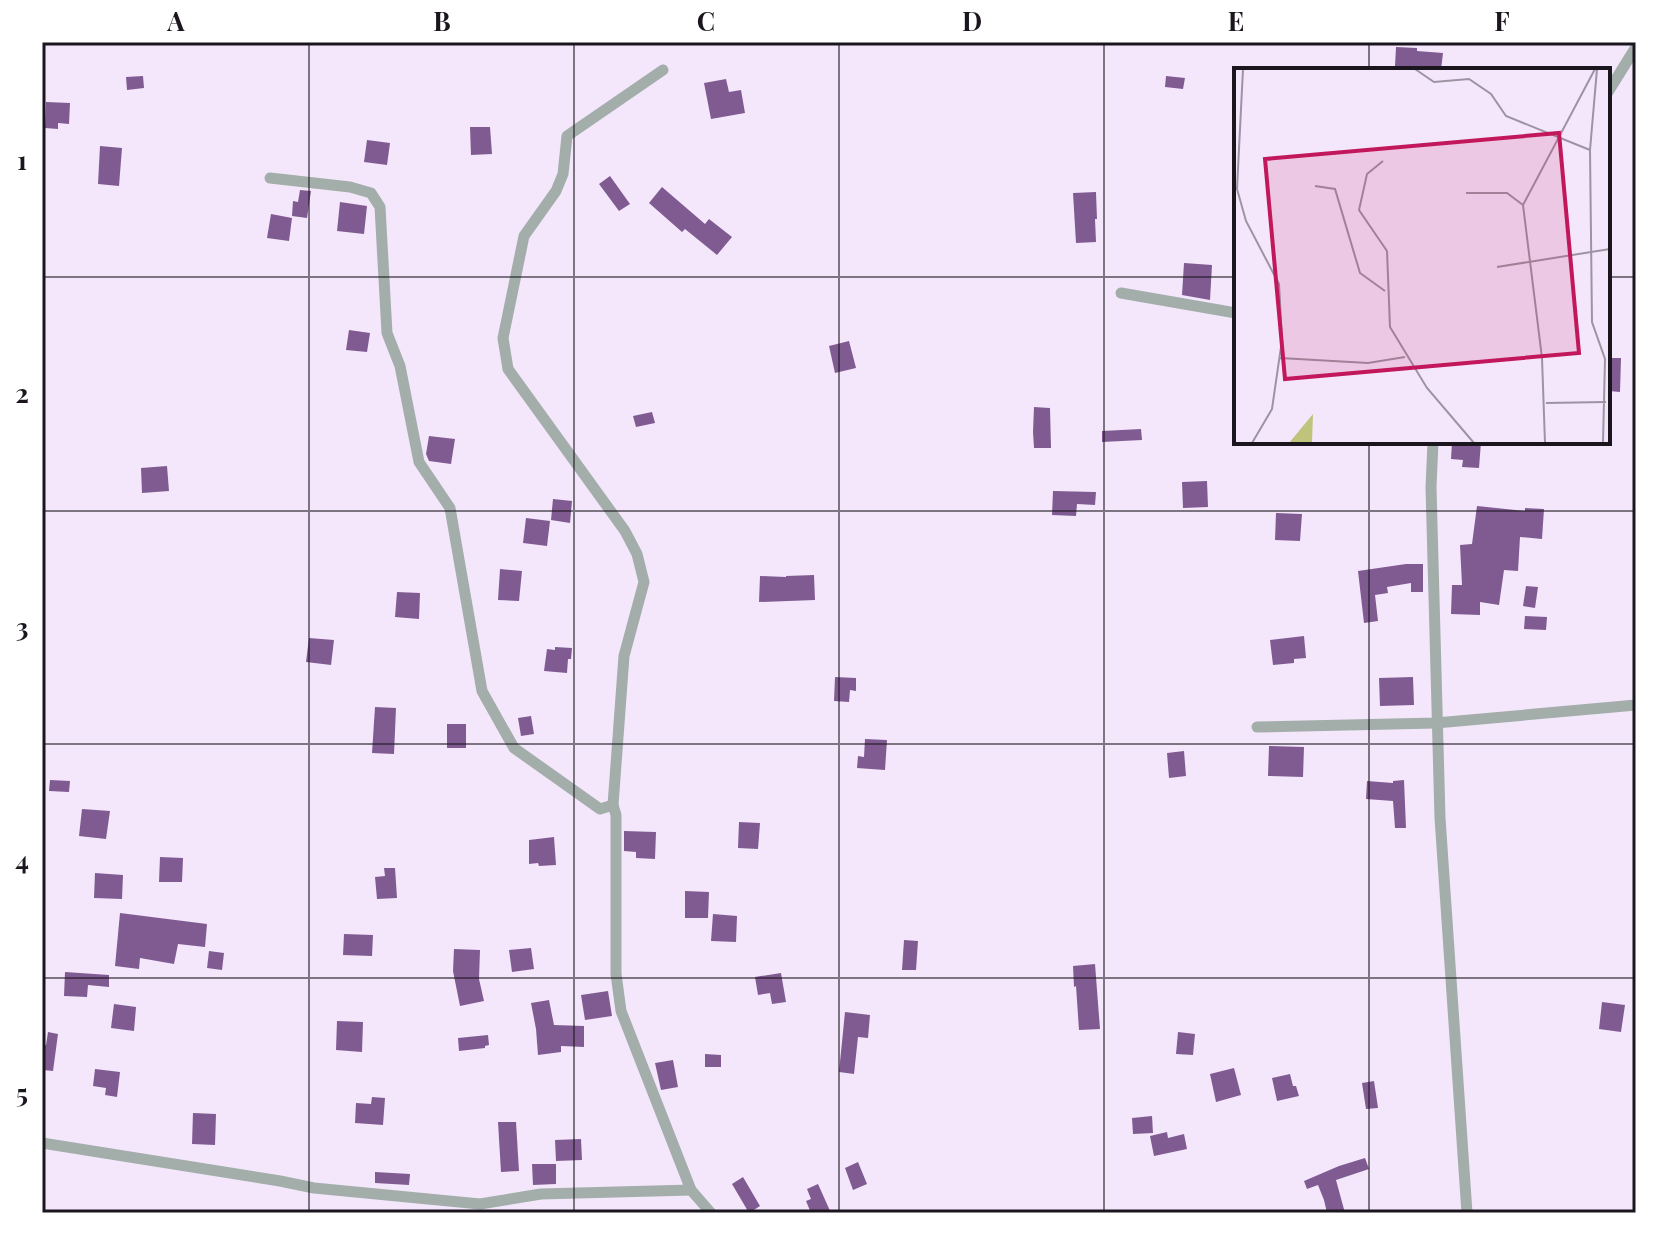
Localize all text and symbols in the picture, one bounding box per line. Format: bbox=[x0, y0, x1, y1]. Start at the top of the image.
text: A bbox=[166, 3, 185, 38]
text: B bbox=[433, 3, 451, 38]
text: C bbox=[697, 3, 715, 38]
text: D bbox=[962, 3, 982, 38]
text: E bbox=[1228, 3, 1244, 38]
text: F bbox=[1494, 3, 1510, 38]
inset map bbox=[1234, 68, 1610, 444]
text: 1 bbox=[17, 142, 27, 177]
text: 2 bbox=[15, 375, 29, 410]
text: 3 bbox=[16, 609, 28, 644]
text: 4 bbox=[15, 842, 29, 877]
text: 5 bbox=[16, 1075, 28, 1110]

